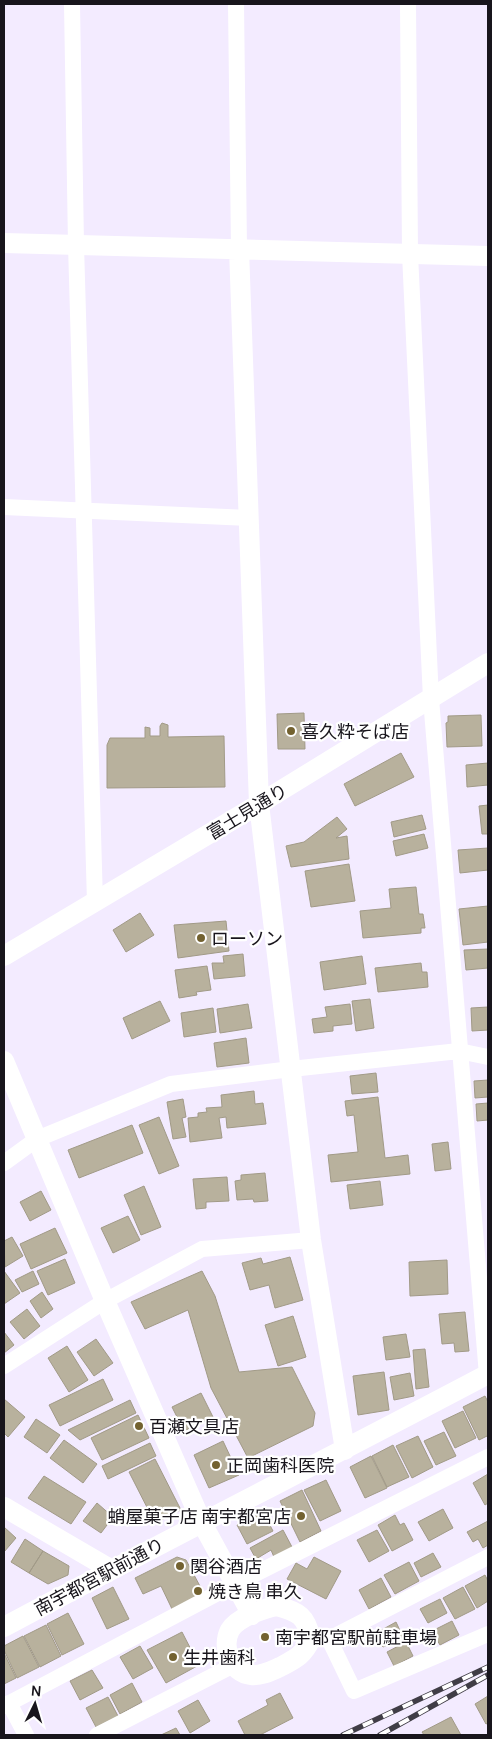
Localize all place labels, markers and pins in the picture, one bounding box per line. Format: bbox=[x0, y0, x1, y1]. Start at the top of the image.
place label: 喜久粋そば店 bbox=[301, 719, 409, 743]
marker: 喜久粋そば店 bbox=[285, 725, 297, 737]
place label: ローソン bbox=[211, 926, 283, 950]
marker: ローソン bbox=[195, 932, 207, 944]
place label: 百瀬文具店 bbox=[149, 1414, 239, 1438]
marker: 百瀬文具店 bbox=[133, 1420, 145, 1432]
place label: 正岡歯科医院 bbox=[226, 1453, 334, 1477]
marker: 正岡歯科医院 bbox=[210, 1459, 222, 1471]
place label: 蛸屋菓子店 南宇都宮店 bbox=[107, 1504, 291, 1528]
marker: 蛸屋菓子店 南宇都宮店 bbox=[295, 1510, 307, 1522]
place label: 関谷酒店 bbox=[190, 1554, 262, 1578]
marker: 関谷酒店 bbox=[174, 1560, 186, 1572]
place label: 焼き鳥 串久 bbox=[208, 1579, 302, 1603]
marker: 焼き鳥 串久 bbox=[192, 1585, 204, 1597]
place label: 南宇都宮駅前駐車場 bbox=[275, 1625, 437, 1649]
marker: 南宇都宮駅前駐車場 bbox=[259, 1631, 271, 1643]
place label: 生井歯科 bbox=[183, 1645, 255, 1669]
marker: 生井歯科 bbox=[167, 1651, 179, 1663]

